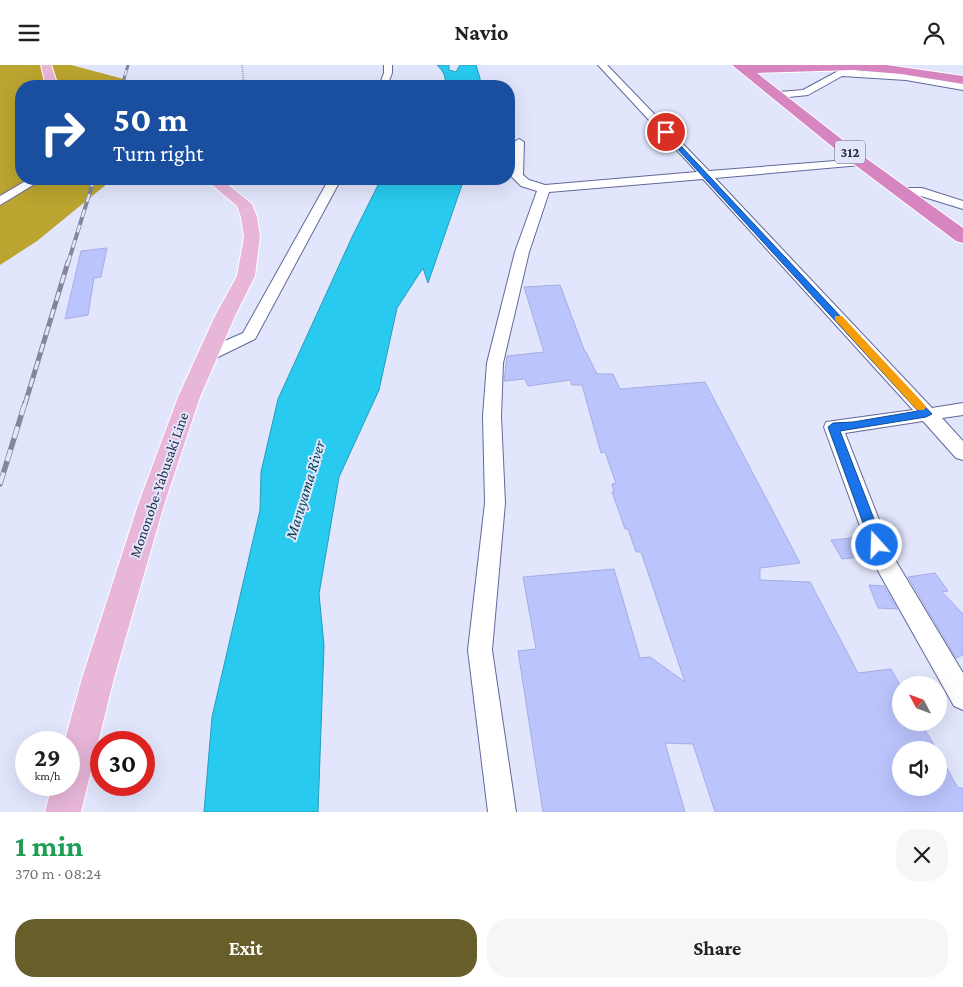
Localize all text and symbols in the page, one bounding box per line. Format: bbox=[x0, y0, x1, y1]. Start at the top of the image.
icon: menu bbox=[15, 19, 43, 47]
icon: person bbox=[920, 19, 948, 47]
text: Navio bbox=[454, 20, 509, 45]
icon: right bbox=[30, 100, 95, 165]
text: 50 m bbox=[113, 100, 188, 139]
pin bbox=[645, 111, 687, 153]
icon: arrive bbox=[652, 118, 680, 146]
road number: 312 bbox=[835, 140, 865, 163]
text: Turn right bbox=[113, 141, 204, 166]
street label: Mononobe-Yabusaki Line bbox=[127, 410, 192, 560]
water label: Maruyama River bbox=[282, 438, 329, 543]
position arrow bbox=[850, 518, 902, 570]
north arrow bbox=[892, 676, 948, 731]
map controls bbox=[892, 676, 947, 796]
speed limit sign: 30 bbox=[90, 731, 155, 796]
button: sound bbox=[892, 741, 947, 796]
text: 29 bbox=[34, 744, 61, 771]
text: km/h bbox=[35, 769, 60, 783]
text: 1 min bbox=[15, 829, 83, 862]
button: close bbox=[896, 829, 948, 881]
text: 370 m · 08:24 bbox=[15, 865, 101, 882]
button: Exit bbox=[15, 919, 477, 977]
button: Share bbox=[487, 919, 948, 977]

